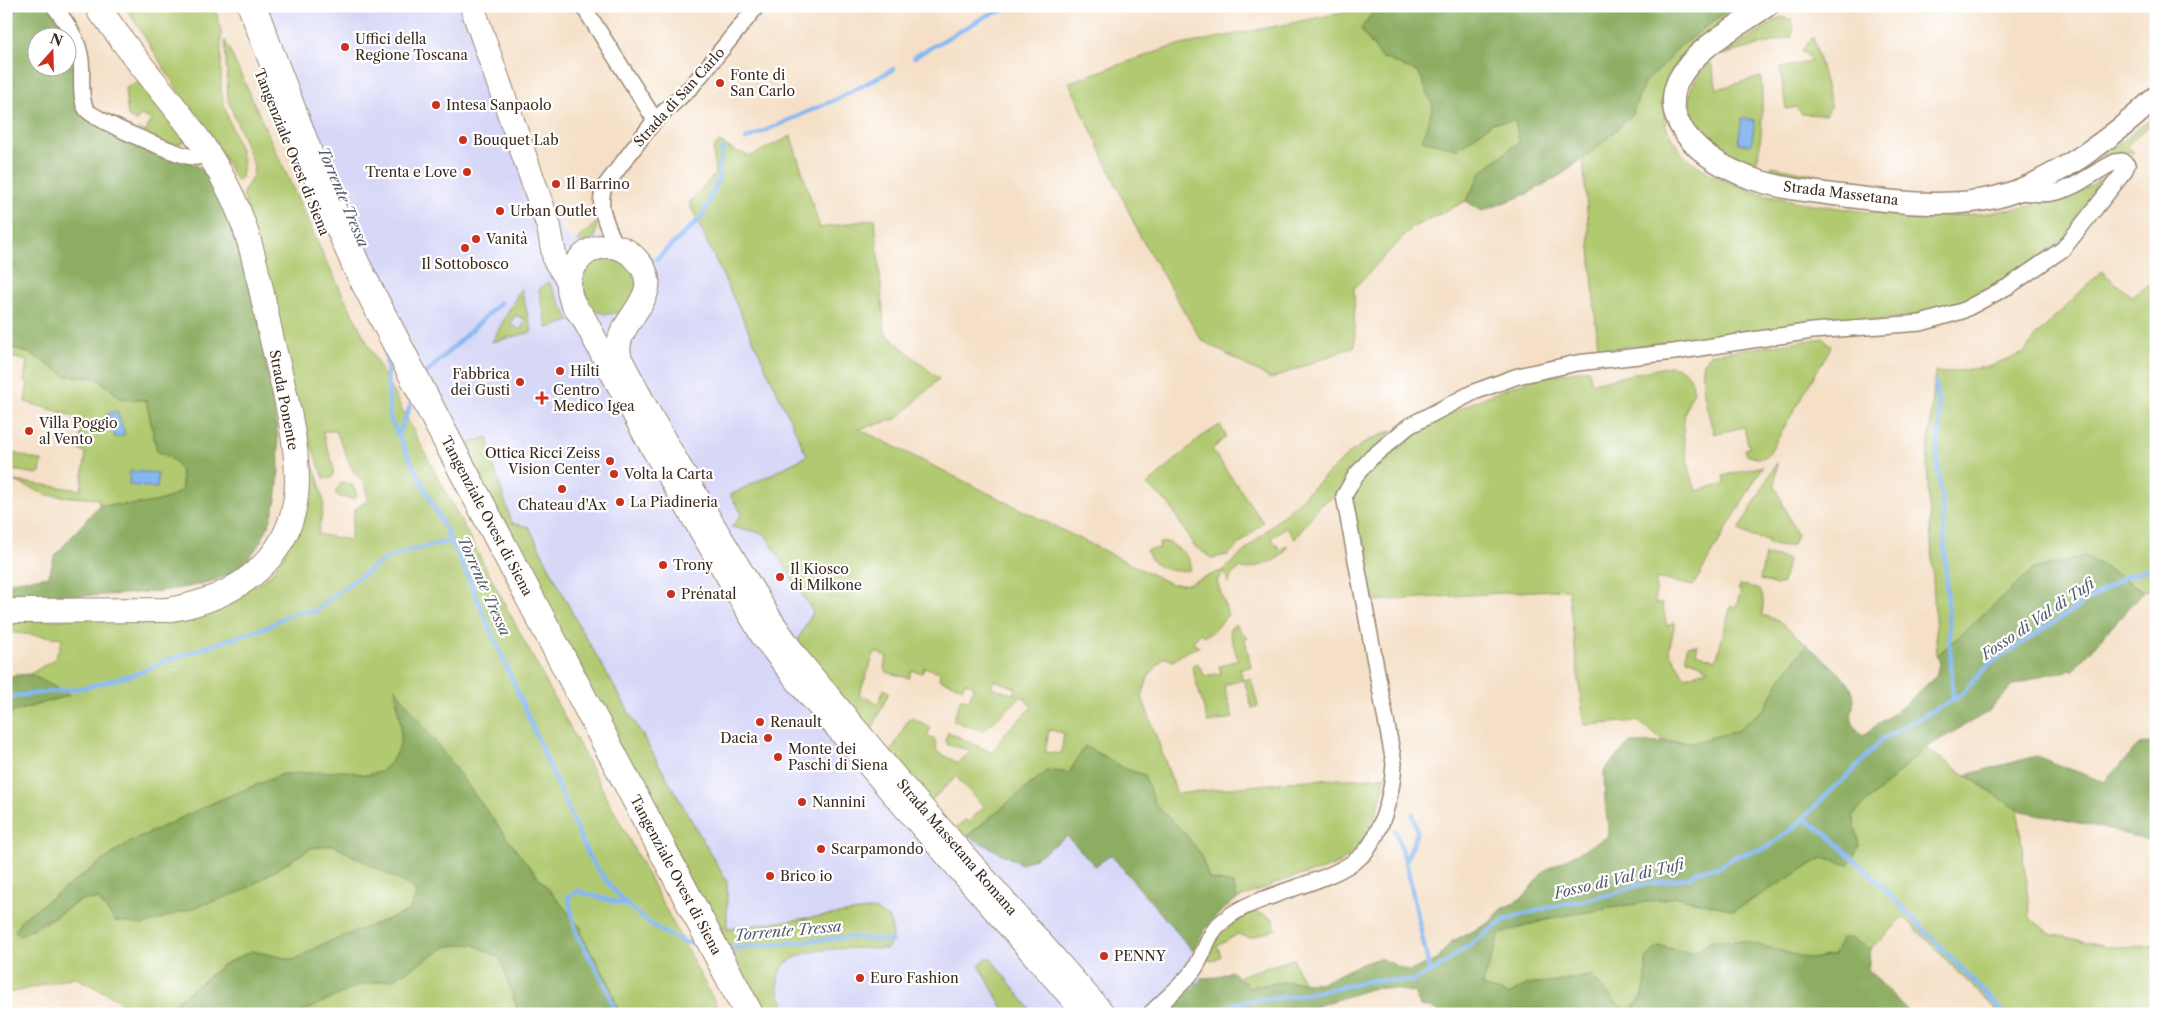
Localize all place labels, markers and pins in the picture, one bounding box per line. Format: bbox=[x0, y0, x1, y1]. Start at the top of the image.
place label: Uffici della Regione Toscana bbox=[355, 30, 469, 64]
marker: Uffici della Regione Toscana bbox=[339, 41, 351, 53]
place label: Fonte di San Carlo bbox=[730, 66, 795, 100]
marker: Fonte di San Carlo bbox=[714, 77, 726, 89]
place label: Intesa Sanpaolo bbox=[446, 96, 552, 114]
marker: Intesa Sanpaolo bbox=[430, 99, 442, 111]
place label: Bouquet Lab bbox=[473, 131, 559, 149]
marker: Bouquet Lab bbox=[457, 134, 469, 146]
place label: Trenta e Love bbox=[365, 163, 457, 181]
marker: Trenta e Love bbox=[461, 166, 473, 178]
place label: Il Barrino bbox=[566, 175, 630, 193]
marker: Il Barrino bbox=[550, 178, 562, 190]
place label: Urban Outlet bbox=[510, 202, 597, 220]
marker: Urban Outlet bbox=[494, 205, 506, 217]
place label: Vanità bbox=[485, 230, 528, 248]
marker: Vanità bbox=[470, 233, 482, 245]
marker: Il Sottobosco bbox=[459, 242, 471, 254]
place label: Il Sottobosco bbox=[421, 255, 509, 273]
place label: Hilti bbox=[570, 362, 600, 380]
place label: Fabbrica dei Gusti bbox=[451, 365, 511, 399]
marker: Hilti bbox=[554, 365, 566, 377]
marker: Fabbrica dei Gusti bbox=[514, 376, 526, 388]
place label: Centro Medico Igea bbox=[553, 381, 635, 415]
marker: Centro Medico Igea bbox=[535, 391, 549, 405]
place label: Villa Poggio al Vento bbox=[38, 414, 118, 448]
marker: Villa Poggio al Vento bbox=[23, 425, 35, 437]
place label: Ottica Ricci Zeiss Vision Center bbox=[485, 444, 600, 478]
marker: Ottica Ricci Zeiss Vision Center bbox=[604, 455, 616, 467]
place label: Volta la Carta bbox=[623, 465, 714, 483]
marker: Volta la Carta bbox=[608, 468, 620, 480]
marker: Chateau d'Ax bbox=[556, 483, 568, 495]
place label: La Piadineria bbox=[630, 493, 719, 511]
place label: Chateau d'Ax bbox=[518, 496, 607, 514]
marker: La Piadineria bbox=[614, 496, 626, 508]
place label: Trony bbox=[673, 556, 713, 574]
marker: Trony bbox=[657, 559, 669, 571]
place label: Il Kiosco di Milkone bbox=[790, 560, 862, 594]
marker: Il Kiosco di Milkone bbox=[774, 571, 786, 583]
place label: Prénatal bbox=[681, 585, 736, 603]
marker: Prénatal bbox=[665, 588, 677, 600]
place label: Renault bbox=[770, 713, 822, 731]
marker: Renault bbox=[754, 716, 766, 728]
place label: Dacia bbox=[720, 729, 759, 747]
marker: Dacia bbox=[762, 732, 774, 744]
place label: Monte dei Paschi di Siena bbox=[788, 740, 888, 774]
marker: Monte dei Paschi di Siena bbox=[772, 751, 784, 763]
place label: Nannini bbox=[812, 793, 865, 811]
marker: Nannini bbox=[796, 796, 808, 808]
place label: Scarpamondo bbox=[831, 840, 924, 858]
marker: Scarpamondo bbox=[815, 843, 827, 855]
place label: Brico io bbox=[780, 867, 832, 885]
marker: Brico io bbox=[764, 870, 776, 882]
place label: PENNY bbox=[1114, 947, 1167, 965]
marker: PENNY bbox=[1098, 950, 1110, 962]
place label: Euro Fashion bbox=[870, 969, 959, 987]
marker: Euro Fashion bbox=[854, 972, 866, 984]

